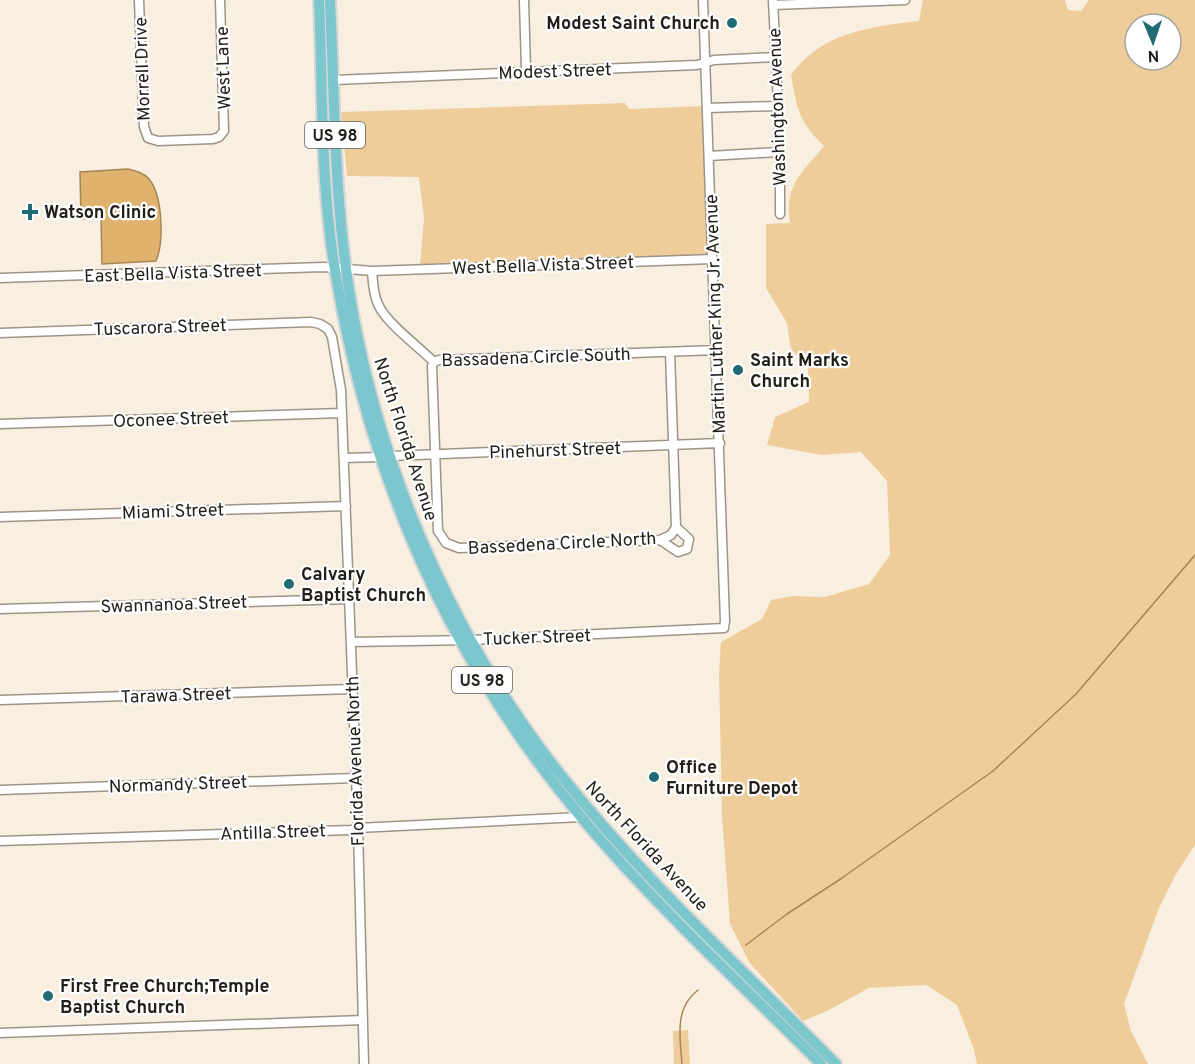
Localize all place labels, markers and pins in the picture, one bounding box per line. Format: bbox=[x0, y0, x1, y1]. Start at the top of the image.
place label: Modest Saint Church bbox=[546, 13, 720, 36]
marker: Modest Saint Church bbox=[725, 16, 739, 30]
place label: Watson Clinic bbox=[44, 202, 156, 225]
marker: Watson Clinic bbox=[21, 203, 39, 221]
place label: Saint Marks Church bbox=[750, 350, 849, 394]
marker: Saint Marks Church bbox=[731, 363, 745, 377]
place label: Calvary Baptist Church bbox=[301, 564, 426, 608]
marker: Calvary Baptist Church bbox=[282, 577, 296, 591]
place label: Office Furniture Depot bbox=[666, 757, 798, 801]
marker: Office Furniture Depot bbox=[647, 770, 661, 784]
place label: First Free Church;Temple Baptist Church bbox=[60, 976, 270, 1020]
marker: First Free Church;Temple Baptist Church bbox=[41, 989, 55, 1003]

